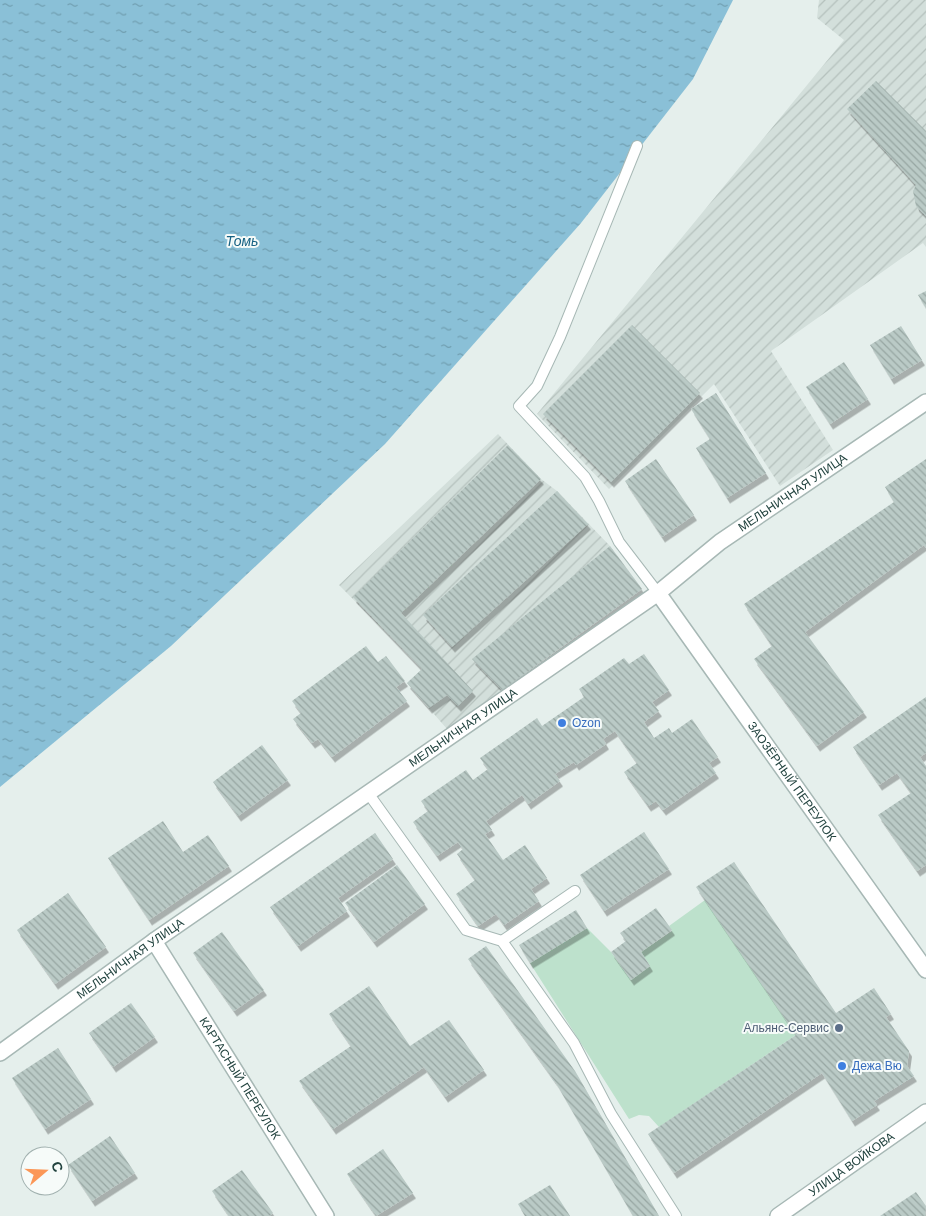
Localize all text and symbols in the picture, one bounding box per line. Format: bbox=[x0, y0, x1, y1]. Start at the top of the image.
water label: Томь bbox=[226, 233, 258, 249]
street label: МЕЛЬНИЧНАЯ УЛИЦА bbox=[736, 451, 850, 535]
street label: МЕЛЬНИЧНАЯ УЛИЦА bbox=[406, 685, 520, 770]
place label: Ozon bbox=[572, 716, 601, 730]
marker: Ozon bbox=[556, 717, 568, 729]
street label: ЗАОЗЁРНЫЙ ПЕРЕУЛОК bbox=[745, 719, 839, 844]
street label: МЕЛЬНИЧНАЯ УЛИЦА bbox=[74, 915, 187, 1002]
street label: КАРТАСНЫЙ ПЕРЕУЛОК bbox=[197, 1015, 283, 1142]
place label: Альянс-Сервис bbox=[744, 1021, 829, 1035]
marker: Альянс-Сервис bbox=[833, 1022, 845, 1034]
place label: Дежа Вю bbox=[852, 1059, 902, 1073]
marker: Дежа Вю bbox=[836, 1060, 848, 1072]
street label: УЛИЦА ВОЙКОВА bbox=[806, 1129, 897, 1199]
north arrow bbox=[20, 1146, 70, 1196]
text: С bbox=[48, 1159, 67, 1174]

